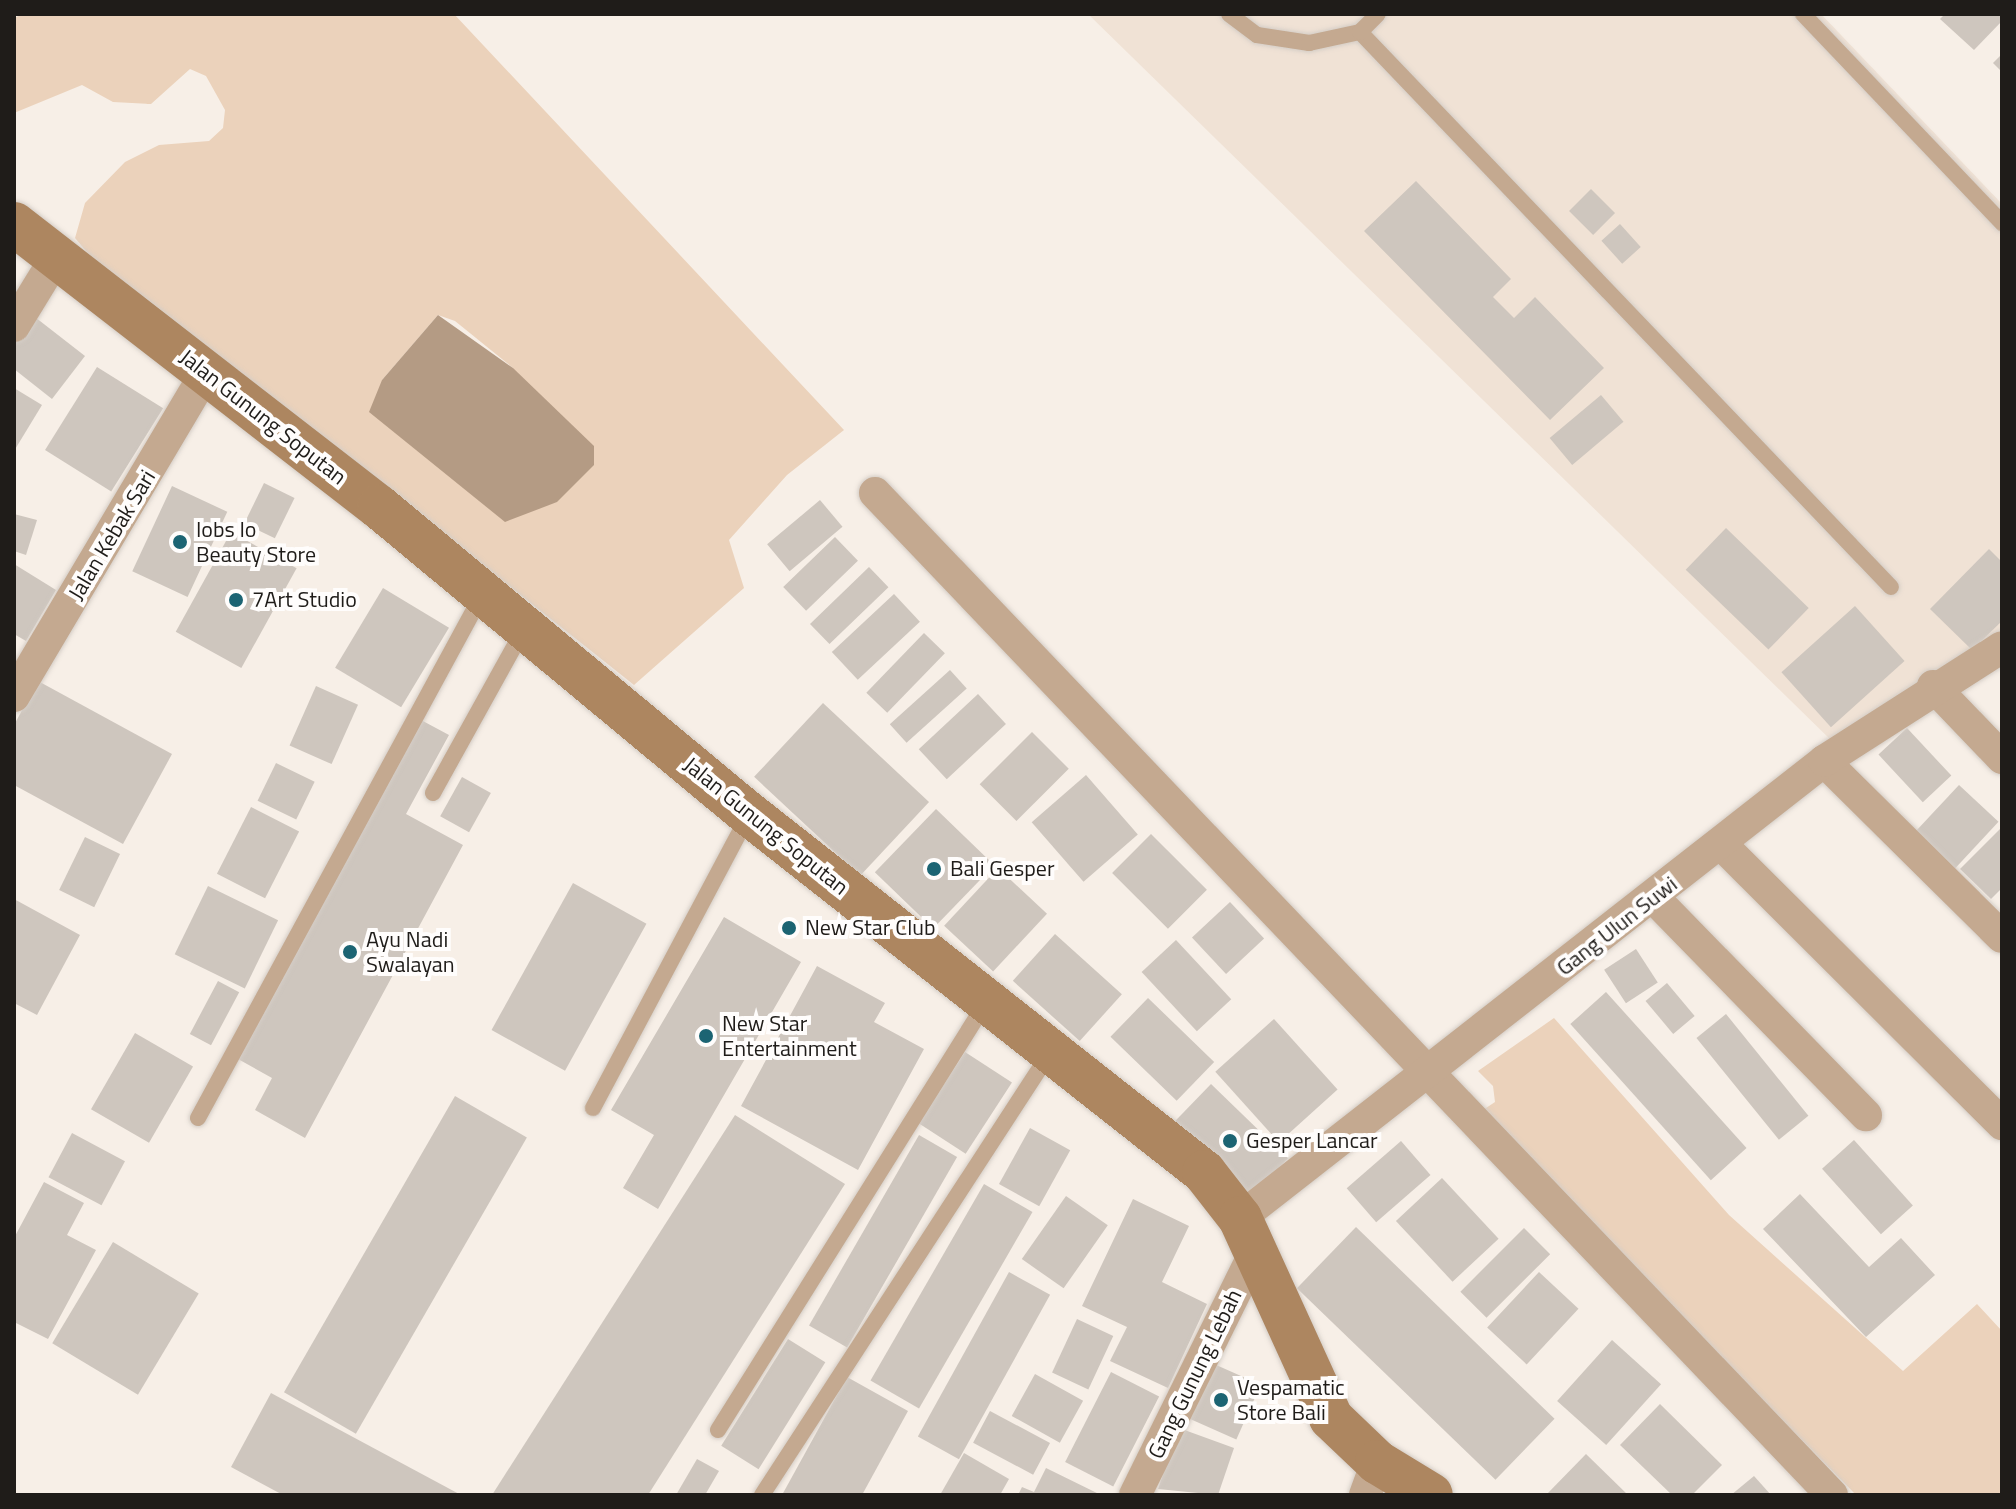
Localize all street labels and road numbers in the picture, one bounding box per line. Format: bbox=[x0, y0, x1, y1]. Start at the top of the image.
street label: Jalan Gunung Soputan bbox=[174, 344, 352, 490]
street label: Jalan Kebak Sari bbox=[63, 465, 161, 605]
street label: Jalan Gunung Soputan bbox=[678, 751, 854, 901]
street label: Gang Ulun Suwi bbox=[1552, 871, 1682, 981]
street label: Gang Gunung Lebah bbox=[1143, 1285, 1247, 1463]

